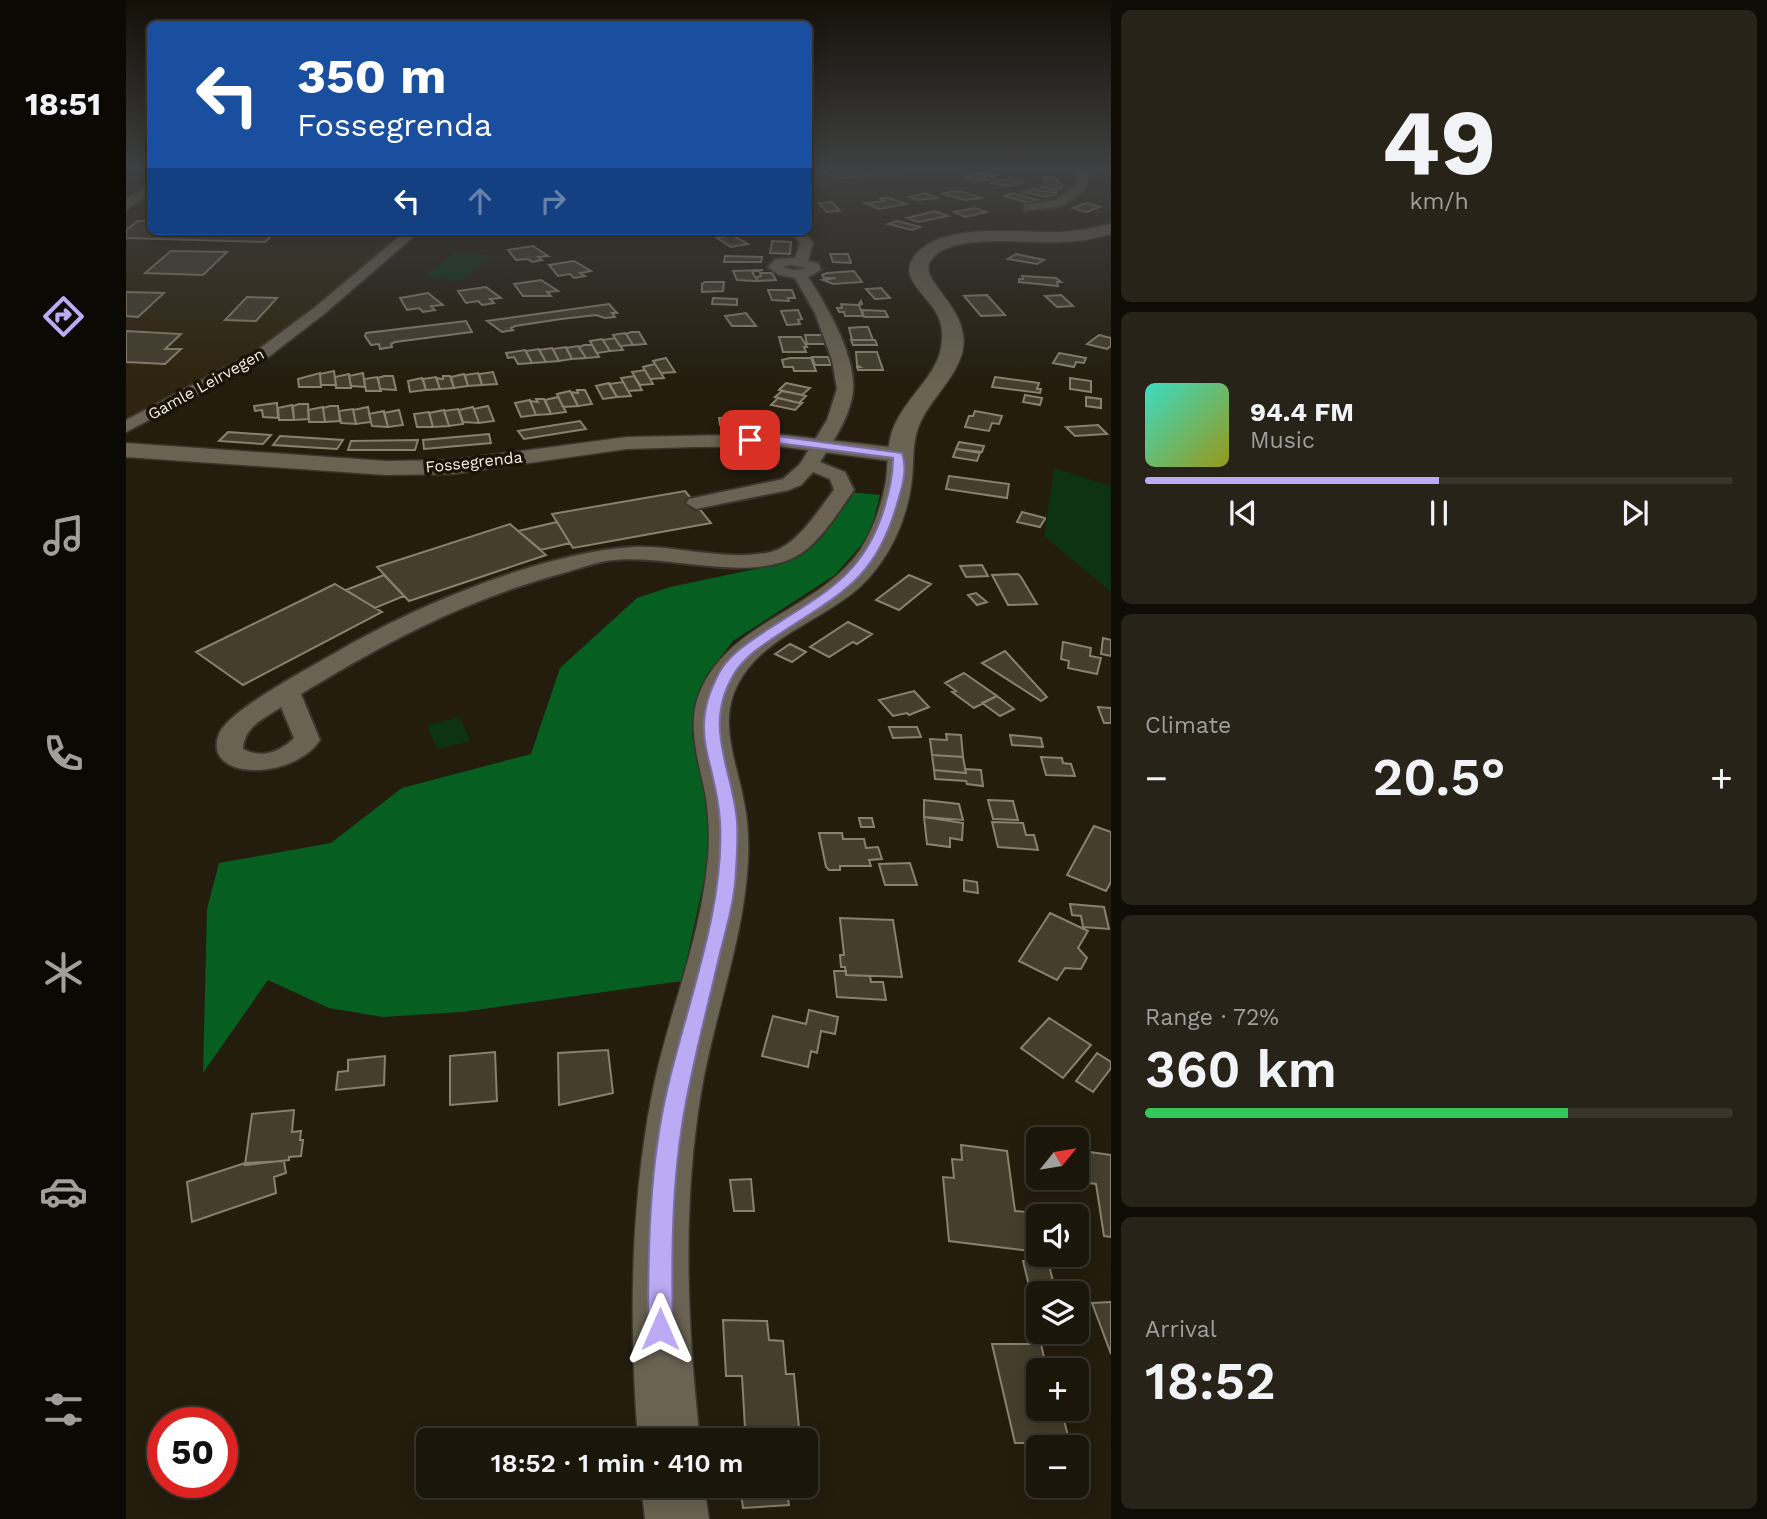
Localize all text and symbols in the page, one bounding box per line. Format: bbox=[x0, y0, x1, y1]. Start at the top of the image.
text: 350 m bbox=[297, 47, 446, 105]
icon: left bbox=[182, 49, 273, 140]
text: 18:51 bbox=[25, 85, 101, 123]
text: 49 bbox=[1382, 89, 1496, 196]
text: Fossegrenda bbox=[297, 106, 492, 144]
icon: left bbox=[388, 182, 426, 220]
icon: ahead bbox=[461, 182, 499, 220]
icon: right bbox=[534, 182, 572, 220]
text: km/h bbox=[1409, 188, 1469, 215]
icon: directions bbox=[39, 292, 88, 341]
street label: Gamle Leirvegen bbox=[145, 344, 267, 424]
text: 94.4 FM bbox=[1250, 397, 1354, 427]
pin bbox=[720, 410, 780, 470]
icon: arrive bbox=[731, 421, 769, 459]
text: Music bbox=[1250, 427, 1315, 454]
street label: Fossegrenda bbox=[424, 447, 524, 477]
icon: previous bbox=[1224, 494, 1262, 532]
icon: pause bbox=[1420, 494, 1458, 532]
icon: next bbox=[1616, 494, 1654, 532]
icon: music bbox=[39, 511, 88, 560]
text: Climate bbox=[1145, 712, 1231, 739]
icon: phone bbox=[39, 729, 88, 778]
text: 20.5° bbox=[1373, 747, 1505, 808]
text: − bbox=[1145, 756, 1168, 800]
text: + bbox=[1710, 756, 1733, 800]
icon: climate bbox=[39, 948, 88, 997]
text: Range · 72% bbox=[1145, 1004, 1279, 1031]
text: 360 km bbox=[1145, 1039, 1337, 1100]
north arrow bbox=[1026, 1127, 1088, 1190]
map controls bbox=[1026, 1127, 1089, 1498]
icon: car bbox=[39, 1167, 88, 1216]
button: sound bbox=[1026, 1204, 1089, 1267]
button: layers bbox=[1026, 1281, 1089, 1344]
position arrow bbox=[623, 1292, 697, 1366]
text: Arrival bbox=[1145, 1316, 1217, 1343]
text: 18:52 bbox=[1145, 1351, 1276, 1412]
button: + bbox=[1026, 1358, 1089, 1421]
icon: filters bbox=[39, 1385, 88, 1434]
speed limit sign: 50 bbox=[147, 1407, 238, 1498]
button: − bbox=[1026, 1435, 1089, 1498]
text: 18:52 · 1 min · 410 m bbox=[491, 1448, 743, 1478]

